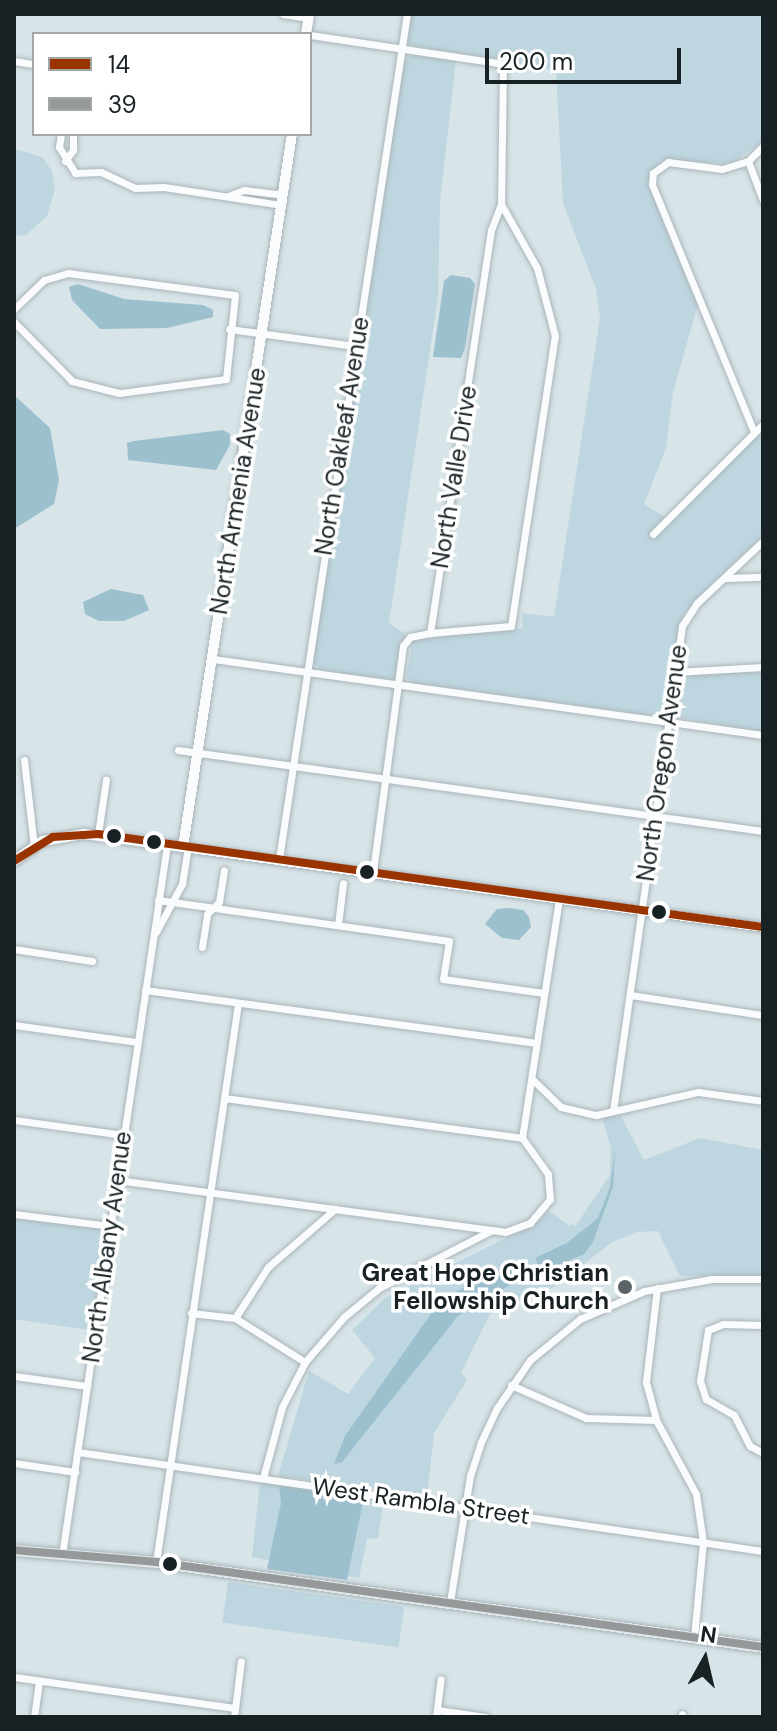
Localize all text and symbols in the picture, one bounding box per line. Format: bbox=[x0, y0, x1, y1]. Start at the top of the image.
legend bbox=[32, 32, 312, 136]
scale bar bbox=[489, 32, 685, 82]
text: 200 m bbox=[499, 46, 573, 77]
text: 14 bbox=[108, 49, 130, 80]
text: 39 bbox=[108, 89, 137, 120]
street label: North Oakleaf Avenue bbox=[309, 315, 375, 557]
street label: North Armenia Avenue bbox=[204, 365, 272, 617]
street label: North Valle Drive bbox=[425, 384, 483, 570]
street label: North Oregon Avenue bbox=[631, 643, 693, 883]
unlabelled marker bbox=[106, 828, 122, 844]
unlabelled marker bbox=[146, 834, 162, 850]
unlabelled marker bbox=[359, 864, 375, 880]
unlabelled marker bbox=[651, 904, 667, 920]
street label: North Albany Avenue bbox=[77, 1129, 137, 1365]
place label: Great Hope Christian Fellowship Church bbox=[362, 1259, 609, 1315]
marker: Great Hope Christian Fellowship Church bbox=[616, 1278, 634, 1296]
street label: West Rambla Street bbox=[310, 1471, 532, 1531]
unlabelled marker bbox=[162, 1556, 178, 1572]
north arrow bbox=[665, 1619, 745, 1699]
text: N bbox=[698, 1619, 718, 1650]

